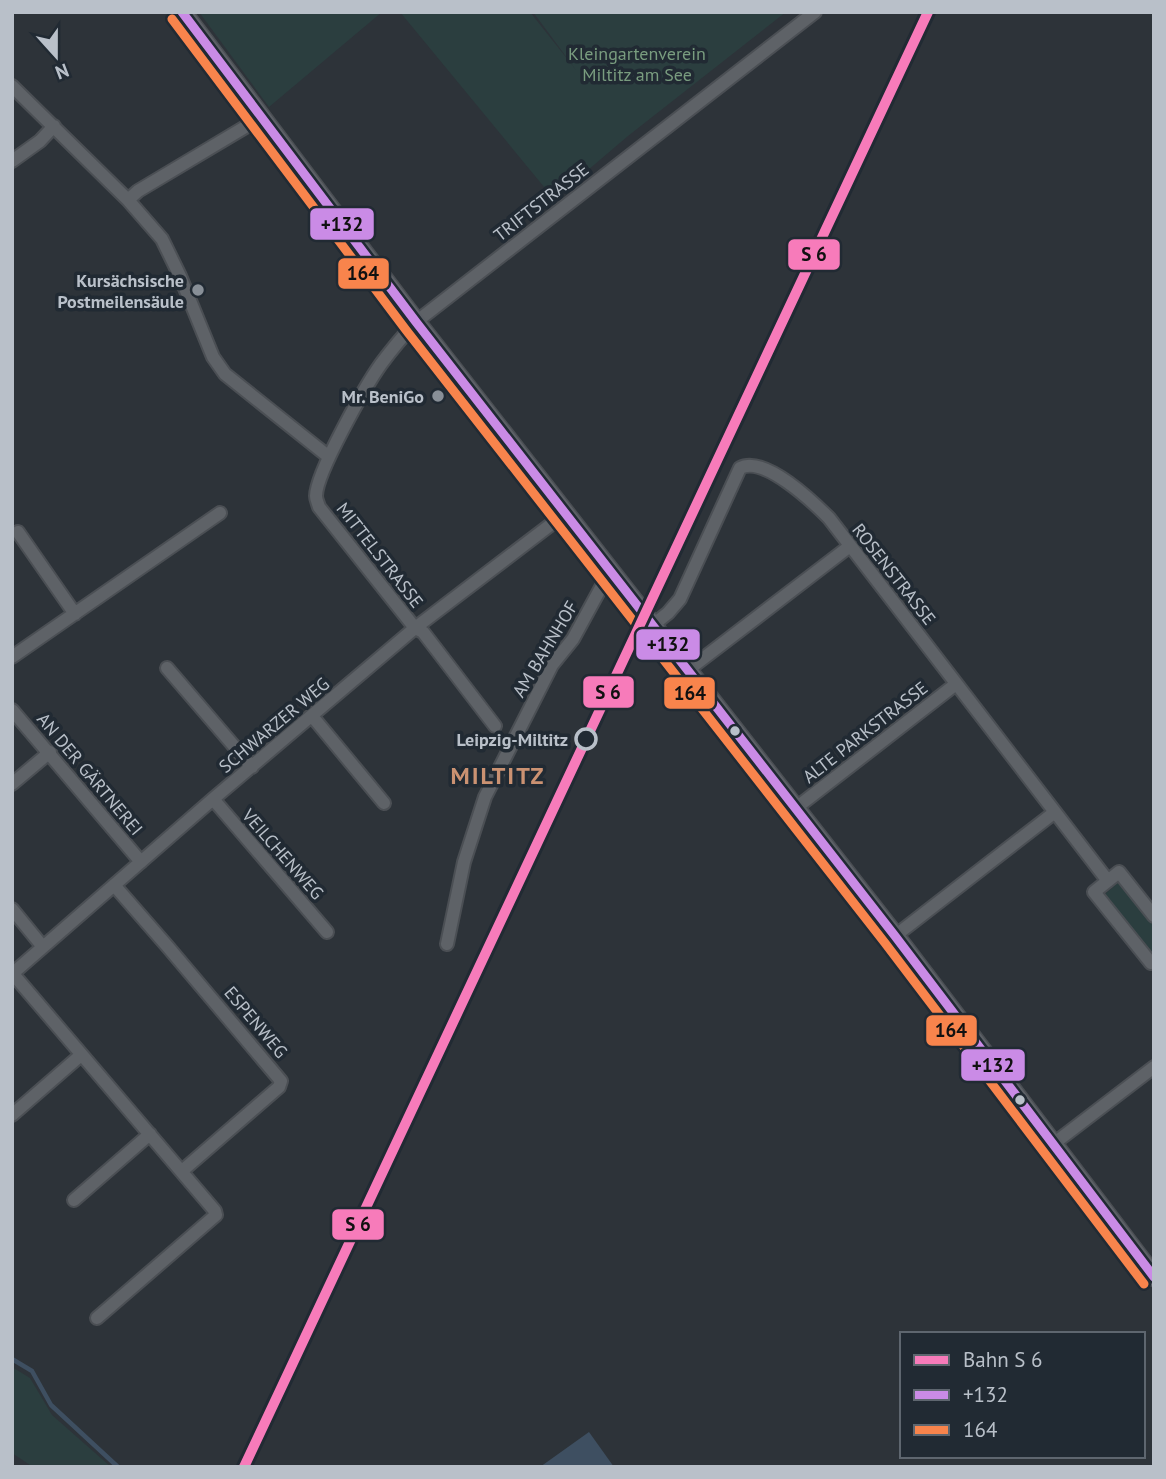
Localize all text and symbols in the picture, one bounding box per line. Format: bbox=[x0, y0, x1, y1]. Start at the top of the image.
north arrow bbox=[21, 21, 91, 91]
park label: Kleingartenverein Miltitz am See bbox=[568, 42, 706, 86]
text: N bbox=[52, 58, 72, 85]
street label: TRIFTSTRASSE bbox=[489, 158, 593, 246]
line badge: +132 bbox=[309, 207, 375, 241]
text: +132 bbox=[321, 212, 363, 236]
line badge: S 6 bbox=[787, 238, 841, 271]
text: S 6 bbox=[801, 242, 827, 266]
line badge: 164 bbox=[337, 257, 390, 290]
text: 164 bbox=[347, 261, 379, 285]
place label: Kursächsische Postmeilensäule bbox=[57, 269, 184, 313]
marker: Kursächsische Postmeilensäule bbox=[190, 282, 206, 298]
place label: Mr. BeniGo bbox=[342, 385, 424, 408]
marker: Mr. BeniGo bbox=[430, 388, 446, 404]
street label: MITTELSTRASSE bbox=[332, 498, 428, 612]
street label: ROSENSTRASSE bbox=[847, 519, 941, 629]
street label: AM BAHNHOF bbox=[507, 597, 583, 701]
line badge: +132 bbox=[635, 628, 701, 661]
text: +132 bbox=[647, 632, 689, 656]
street label: SCHWARZER WEG bbox=[214, 672, 334, 778]
line badge: S 6 bbox=[582, 675, 635, 709]
line badge: 164 bbox=[663, 676, 716, 710]
street label: ALTE PARKSTRASSE bbox=[798, 676, 932, 788]
text: S 6 bbox=[595, 680, 621, 704]
text: 164 bbox=[674, 681, 706, 705]
street label: AN DER GÄRTNEREI bbox=[32, 708, 148, 840]
unlabelled marker bbox=[728, 724, 742, 738]
place label: Leipzig-Miltitz bbox=[456, 728, 568, 751]
marker: Leipzig-Miltitz bbox=[575, 728, 597, 750]
district label: MILTITZ bbox=[450, 760, 546, 791]
street label: VEILCHENWEG bbox=[237, 803, 329, 904]
street label: ESPENWEG bbox=[219, 981, 293, 1063]
line badge: 164 bbox=[925, 1014, 978, 1047]
text: 164 bbox=[935, 1018, 967, 1042]
line badge: +132 bbox=[960, 1048, 1026, 1082]
text: +132 bbox=[972, 1053, 1014, 1077]
unlabelled marker bbox=[1013, 1093, 1027, 1107]
line badge: S 6 bbox=[331, 1208, 385, 1241]
text: S 6 bbox=[345, 1212, 371, 1236]
legend bbox=[900, 1332, 1145, 1458]
text: Bahn S 6 bbox=[963, 1346, 1042, 1373]
text: +132 bbox=[963, 1381, 1008, 1408]
text: 164 bbox=[963, 1416, 997, 1443]

